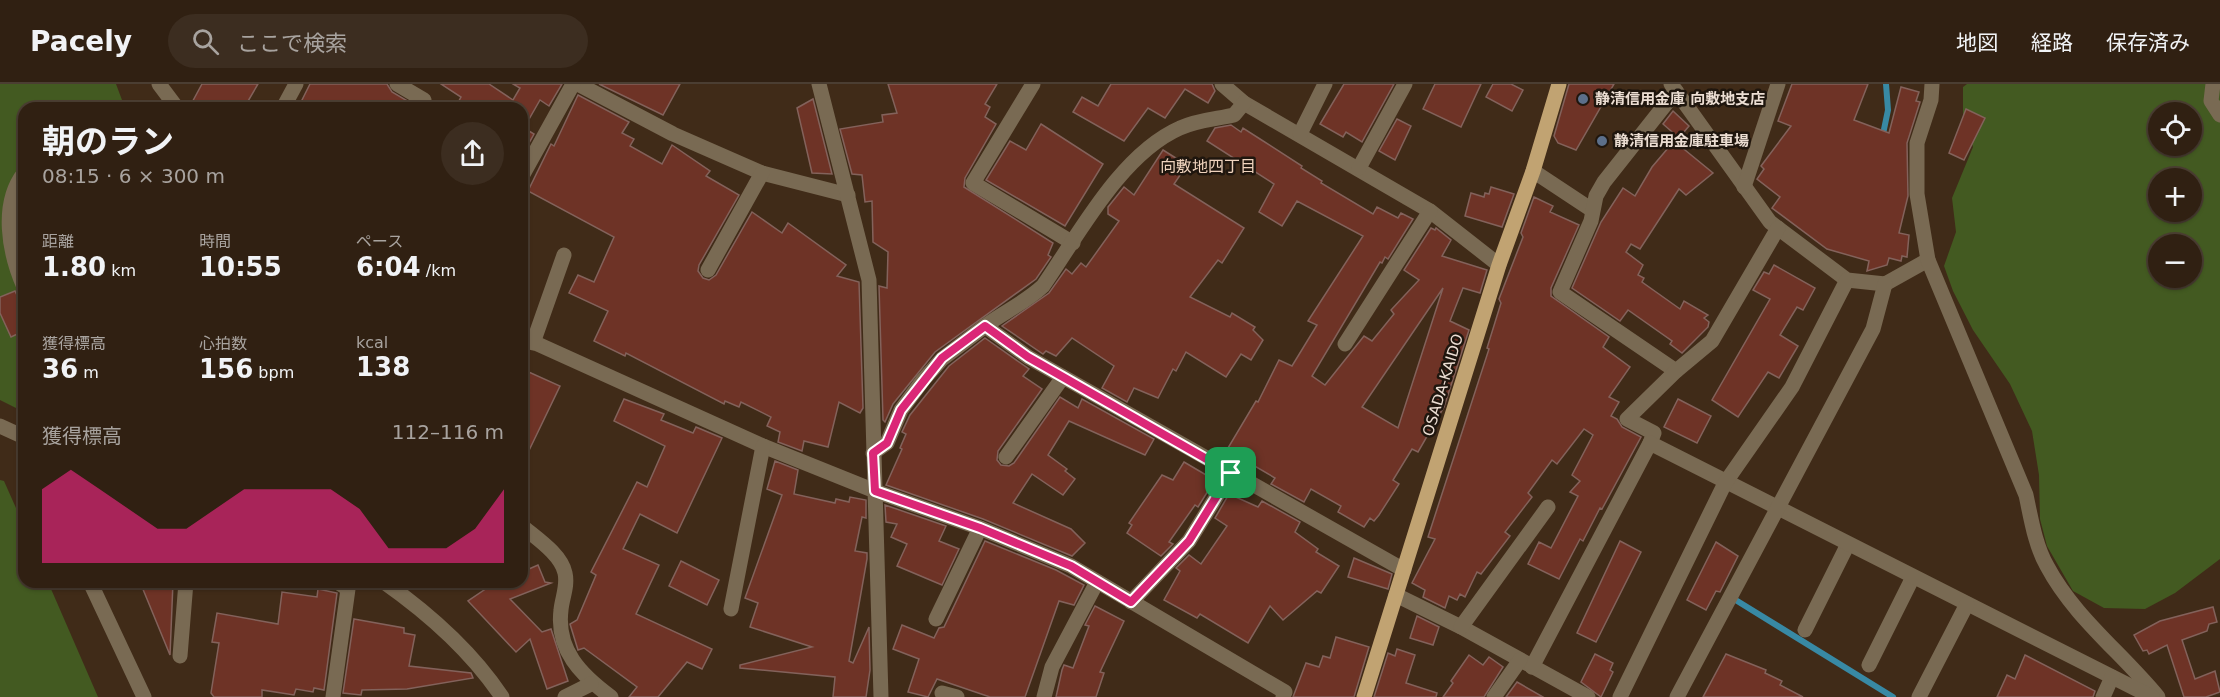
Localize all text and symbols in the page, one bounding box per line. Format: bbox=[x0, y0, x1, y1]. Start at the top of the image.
search box bbox=[168, 14, 588, 68]
text: Pacely bbox=[30, 25, 132, 58]
icon: search bbox=[189, 25, 222, 58]
text: ここで検索 bbox=[237, 31, 347, 56]
text: 地図 bbox=[1956, 31, 1998, 55]
text: 経路 bbox=[2031, 31, 2073, 55]
text: 保存済み bbox=[2106, 31, 2190, 55]
place label: 静清信用金庫 向敷地支店 bbox=[1595, 90, 1765, 108]
marker: 静清信用金庫 向敷地支店 bbox=[1576, 92, 1590, 106]
map controls bbox=[2148, 102, 2202, 288]
button: locate bbox=[2148, 102, 2202, 156]
text: 朝のラン bbox=[42, 122, 174, 161]
button: share bbox=[441, 122, 504, 185]
place label: 静清信用金庫駐車場 bbox=[1614, 132, 1749, 150]
marker: 静清信用金庫駐車場 bbox=[1595, 134, 1609, 148]
district label: 向敷地四丁目 bbox=[1160, 157, 1256, 176]
text: 08:15 · 6 × 300 m bbox=[42, 164, 225, 188]
button: + bbox=[2148, 168, 2202, 222]
text: 距離 bbox=[42, 232, 74, 251]
text: 時間 bbox=[199, 232, 231, 251]
text: ペース bbox=[356, 232, 403, 251]
button: − bbox=[2148, 234, 2202, 288]
text: 1.80 bbox=[42, 252, 106, 282]
text: 10:55 bbox=[199, 252, 282, 282]
text: 6:04 bbox=[356, 252, 421, 282]
text: km bbox=[106, 261, 136, 280]
text: /km bbox=[421, 261, 456, 280]
street label: OSADA-KAIDO bbox=[1419, 332, 1467, 438]
text: kcal bbox=[356, 333, 388, 352]
text: 獲得標高 bbox=[42, 334, 106, 353]
text: 心拍数 bbox=[199, 334, 247, 353]
text: 138 bbox=[356, 352, 410, 382]
text: 36 bbox=[42, 354, 78, 384]
text: 156 bbox=[199, 354, 253, 384]
text: m bbox=[78, 363, 99, 382]
text: bpm bbox=[253, 363, 294, 382]
text: 112–116 m bbox=[392, 420, 504, 444]
text: 獲得標高 bbox=[42, 424, 122, 448]
pin bbox=[1205, 447, 1256, 498]
icon: arrive bbox=[1214, 456, 1247, 489]

